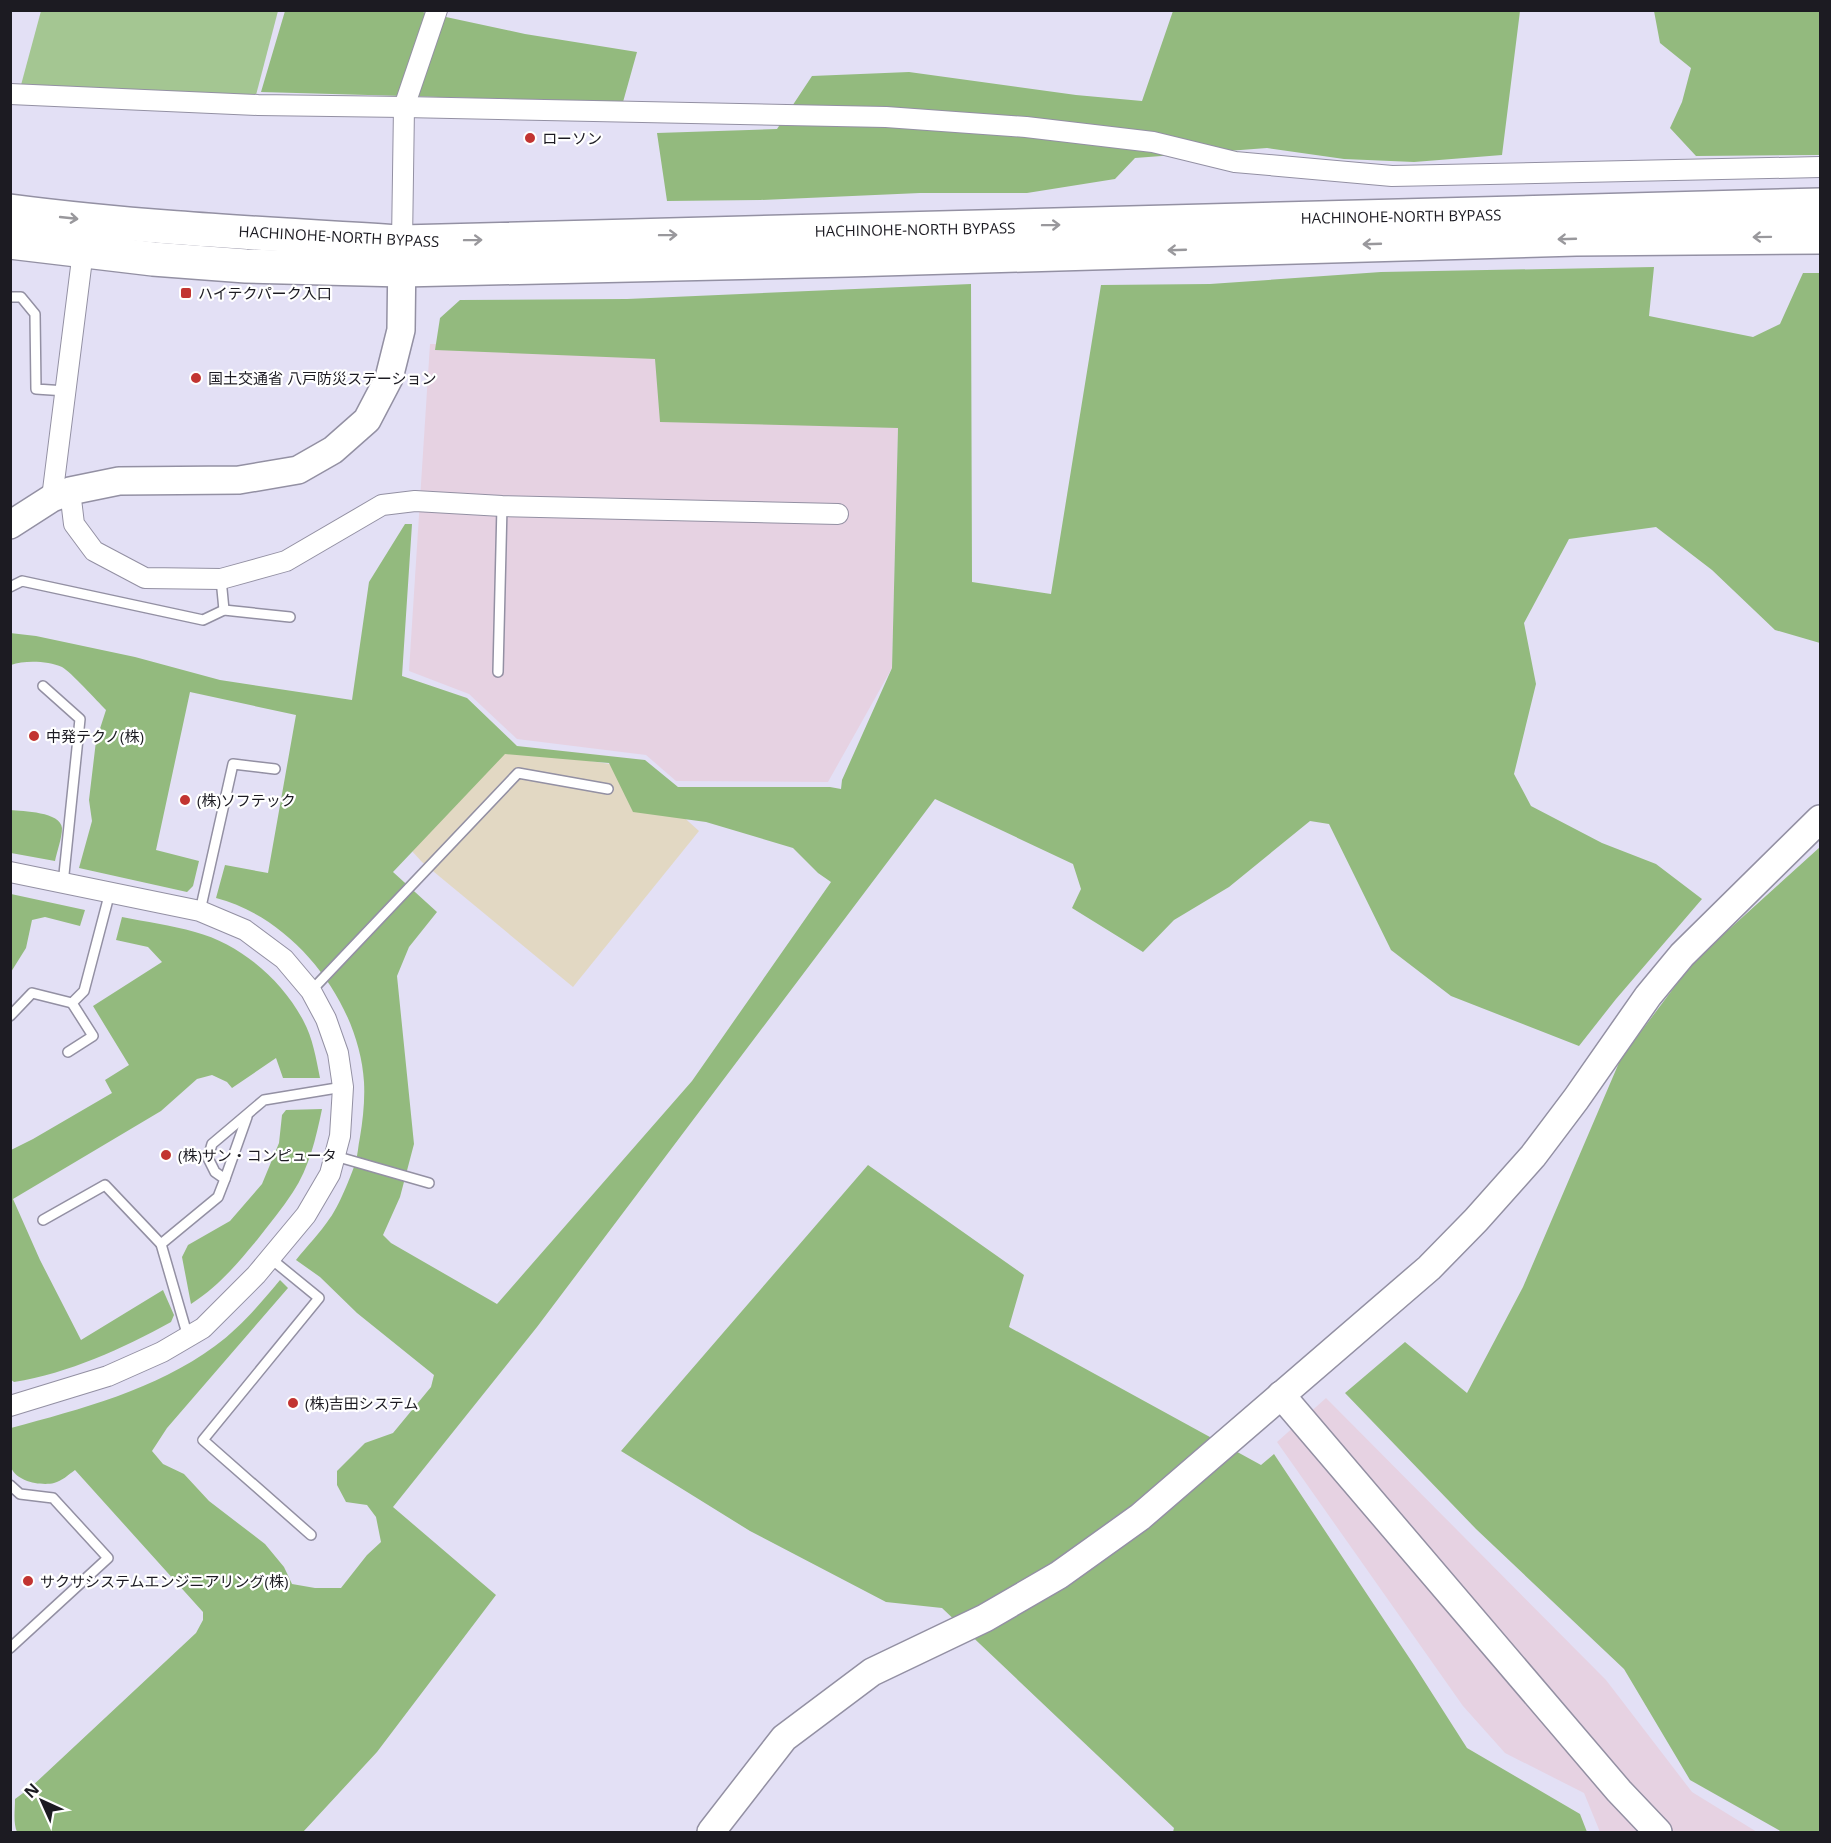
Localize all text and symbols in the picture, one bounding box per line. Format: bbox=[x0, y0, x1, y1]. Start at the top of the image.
place label: ローソン bbox=[542, 128, 602, 148]
marker: ローソン bbox=[523, 131, 537, 145]
street label: HACHINOHE-NORTH BYPASS bbox=[1300, 204, 1502, 228]
one-way arrow bbox=[58, 213, 78, 224]
street label: HACHINOHE-NORTH BYPASS bbox=[814, 217, 1016, 241]
one-way arrow bbox=[1041, 219, 1061, 231]
street label: HACHINOHE-NORTH BYPASS bbox=[238, 221, 440, 251]
one-way arrow bbox=[657, 229, 677, 241]
one-way arrow bbox=[1753, 232, 1773, 243]
one-way arrow bbox=[1558, 233, 1578, 245]
one-way arrow bbox=[462, 234, 482, 246]
one-way arrow bbox=[1363, 239, 1383, 250]
one-way arrow bbox=[1168, 244, 1188, 256]
place label: ハイテクパーク入口 bbox=[198, 283, 332, 303]
marker: ハイテクパーク入口 bbox=[179, 286, 193, 300]
place label: 国土交通省 八戸防災ステーション bbox=[208, 368, 437, 388]
marker: 国土交通省 八戸防災ステーション bbox=[189, 371, 203, 385]
place label: 中発テクノ(株) bbox=[46, 726, 144, 746]
marker: 中発テクノ(株) bbox=[27, 729, 41, 743]
place label: (株)ソフテック bbox=[197, 790, 296, 810]
marker: (株)ソフテック bbox=[178, 793, 192, 807]
place label: (株)サン・コンピュータ bbox=[178, 1145, 337, 1165]
marker: (株)サン・コンピュータ bbox=[159, 1148, 173, 1162]
place label: (株)吉田システム bbox=[305, 1393, 418, 1413]
marker: (株)吉田システム bbox=[286, 1396, 300, 1410]
place label: サクサシステムエンジニアリング(株) bbox=[40, 1571, 288, 1591]
marker: サクサシステムエンジニアリング(株) bbox=[21, 1574, 35, 1588]
north arrow bbox=[12, 1771, 72, 1831]
text: N bbox=[19, 1778, 44, 1803]

